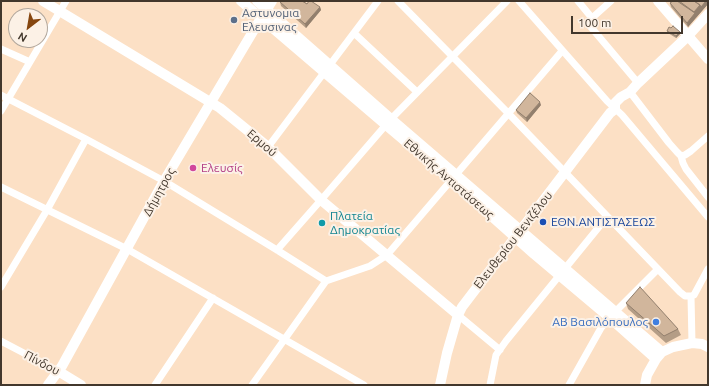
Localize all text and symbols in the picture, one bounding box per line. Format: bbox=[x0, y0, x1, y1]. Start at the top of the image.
place label: Αστυνομια Ελευσινας bbox=[242, 6, 299, 34]
north arrow bbox=[8, 8, 48, 48]
scale bar bbox=[573, 8, 685, 34]
marker: Αστυνομια Ελευσινας bbox=[229, 15, 239, 25]
text: 100 m bbox=[578, 16, 611, 29]
text: N bbox=[16, 30, 29, 45]
street label: Ερμού bbox=[244, 126, 280, 160]
street label: Εθνικής Αντιστάσεως bbox=[401, 136, 497, 222]
place label: Ελευσίς bbox=[201, 161, 242, 175]
marker: Ελευσίς bbox=[188, 163, 198, 173]
street label: Δήμητρος bbox=[140, 165, 178, 219]
street label: Ελευθερίου Βενιζέλου bbox=[471, 189, 555, 291]
place label: Πλατεία Δημοκρατίας bbox=[330, 209, 400, 237]
place label: ΕΘΝ.ΑΝΤΙΣΤΑΣΕΩΣ bbox=[551, 215, 655, 229]
marker: ΕΘΝ.ΑΝΤΙΣΤΑΣΕΩΣ bbox=[538, 217, 548, 227]
marker: Πλατεία Δημοκρατίας bbox=[317, 218, 327, 228]
place label: ΑΒ Βασιλόπουλος bbox=[552, 315, 648, 329]
marker: ΑΒ Βασιλόπουλος bbox=[651, 317, 661, 327]
street label: Πίνδου bbox=[22, 348, 62, 378]

